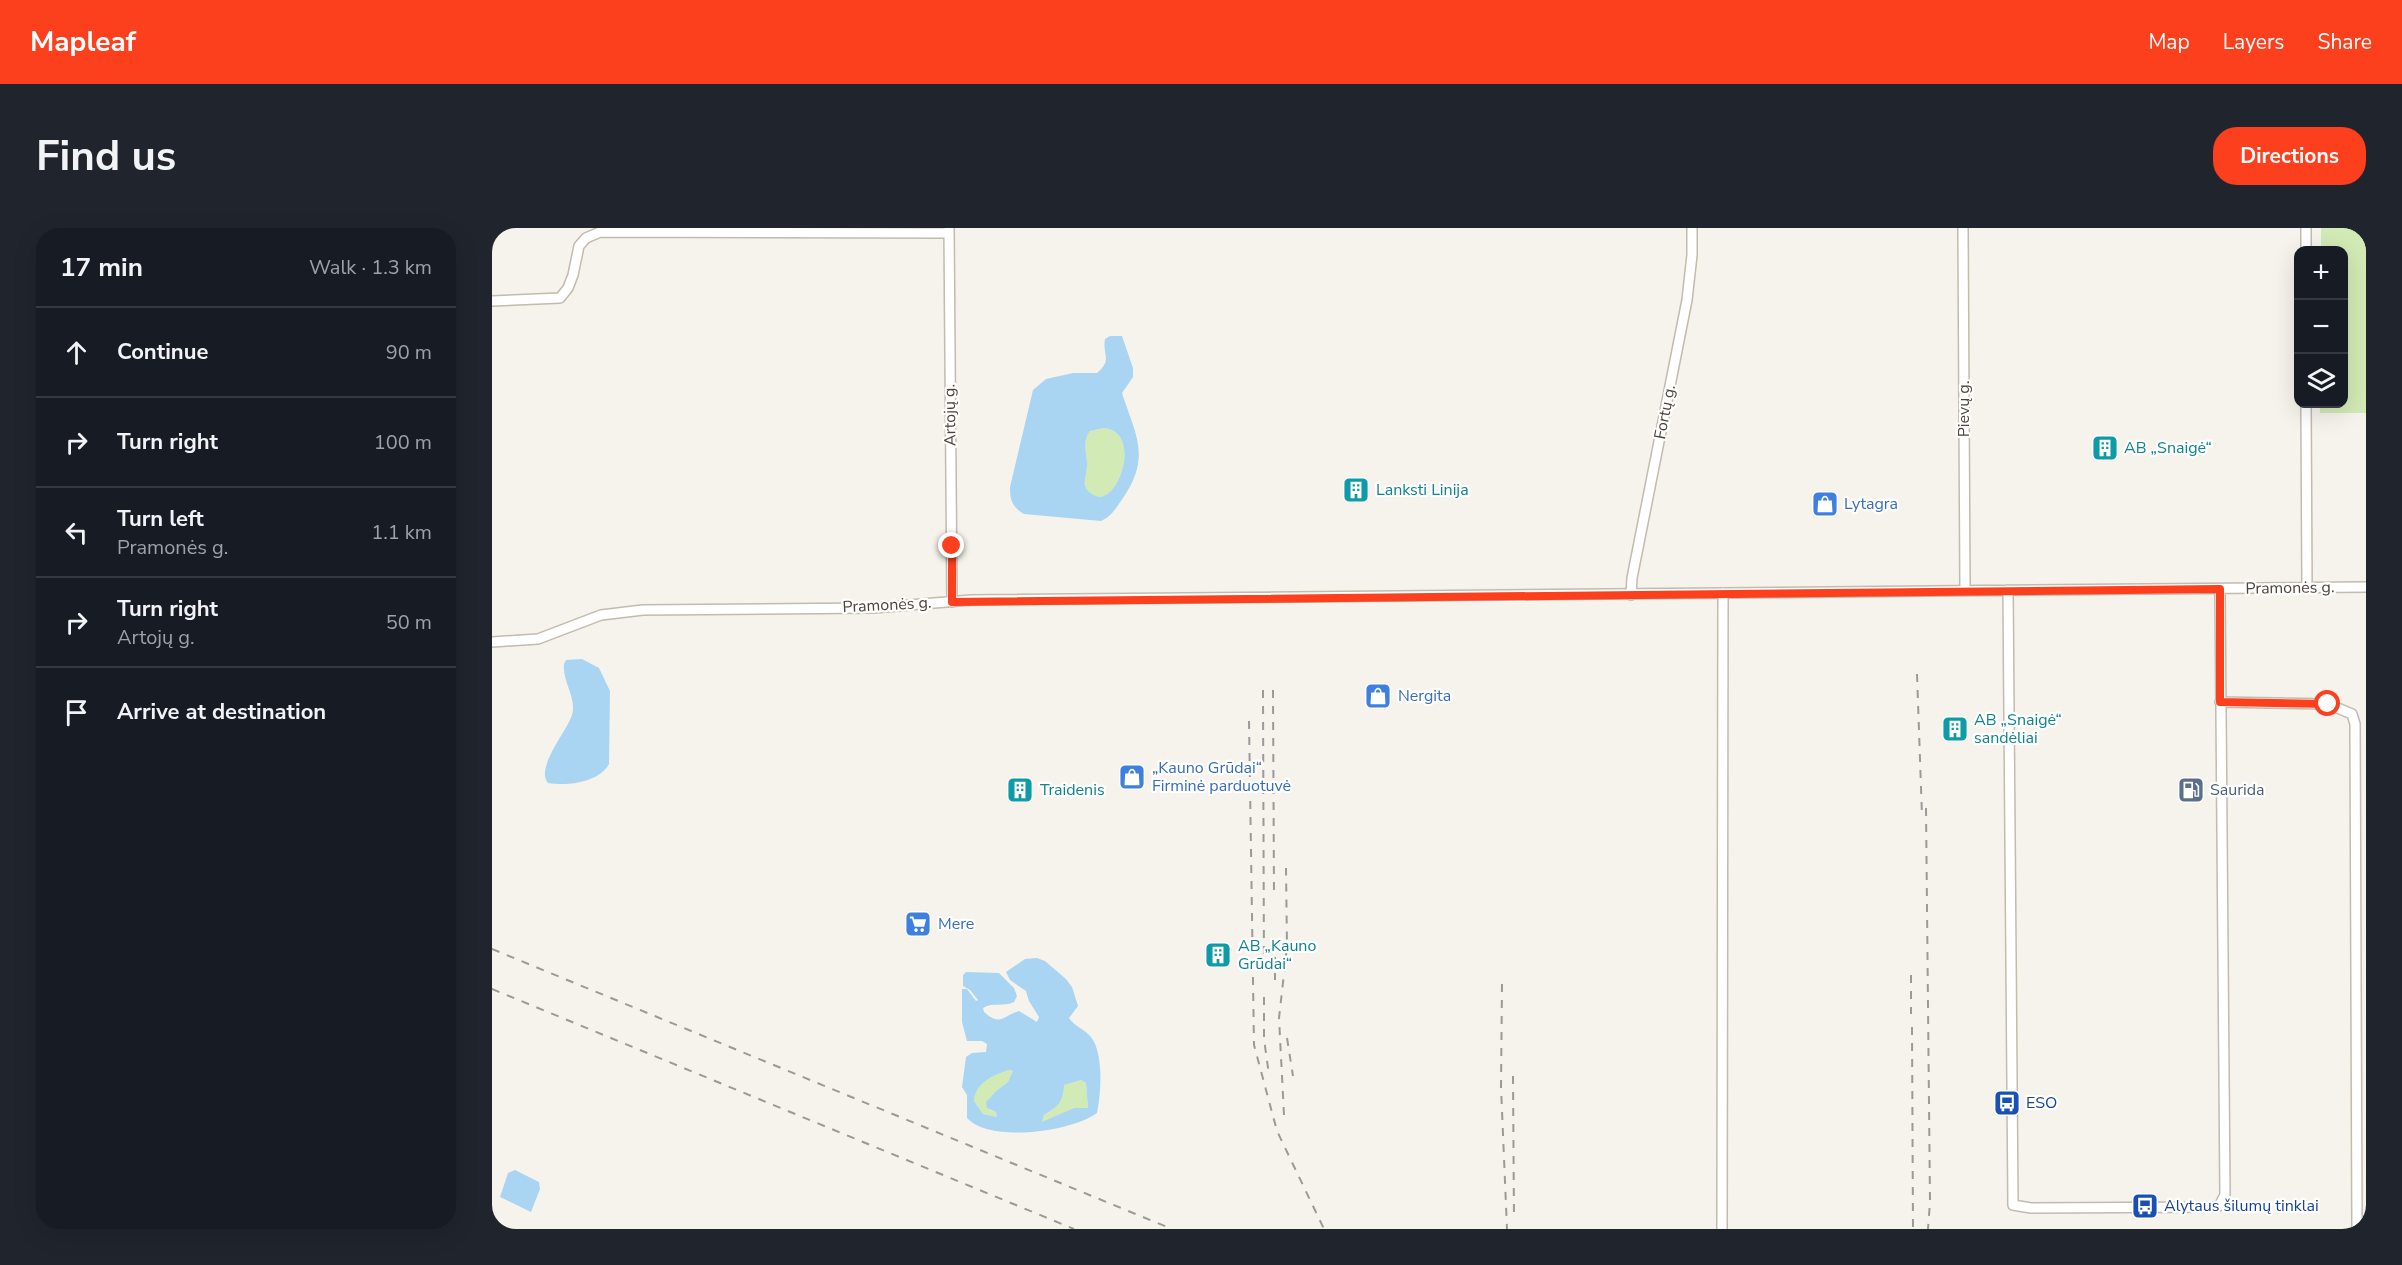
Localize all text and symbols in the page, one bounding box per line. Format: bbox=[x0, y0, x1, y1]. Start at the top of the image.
text: Mapleaf bbox=[30, 23, 136, 61]
text: Map bbox=[2148, 28, 2190, 56]
text: Layers bbox=[2223, 28, 2284, 56]
text: Share bbox=[2317, 28, 2372, 56]
button: Directions bbox=[2213, 127, 2366, 185]
text: Find us bbox=[36, 128, 176, 185]
map controls bbox=[2294, 246, 2348, 408]
button: + bbox=[2294, 246, 2348, 300]
text: 17 min bbox=[60, 250, 143, 285]
text: Walk · 1.3 km bbox=[309, 254, 432, 281]
button: − bbox=[2294, 300, 2348, 354]
icon: ahead bbox=[60, 336, 93, 369]
text: Continue bbox=[117, 337, 208, 367]
text: 90 m bbox=[386, 339, 432, 366]
button: layers bbox=[2294, 354, 2348, 408]
street label: Pievų g. bbox=[1953, 381, 1975, 437]
street label: Fortų g. bbox=[1649, 383, 1681, 441]
street label: Artojų g. bbox=[938, 384, 962, 446]
icon: right bbox=[60, 426, 93, 459]
text: Turn right bbox=[117, 427, 218, 457]
text: 100 m bbox=[374, 429, 432, 456]
building icon: AB „Snaigė“ bbox=[2090, 433, 2120, 463]
place label: AB „Snaigė“ bbox=[2124, 437, 2212, 459]
building icon: Lanksti Linija bbox=[1341, 475, 1371, 505]
place label: Lanksti Linija bbox=[1376, 479, 1469, 501]
shop icon: Lytagra bbox=[1810, 489, 1840, 519]
place label: Lytagra bbox=[1844, 493, 1898, 515]
text: Turn left bbox=[117, 504, 204, 534]
icon: left bbox=[60, 516, 93, 549]
text: 1.1 km bbox=[371, 519, 432, 546]
route end bbox=[938, 532, 964, 558]
text: Pramonės g. bbox=[117, 534, 228, 561]
street label: Pramonės g. bbox=[2245, 576, 2335, 600]
street label: Pramonės g. bbox=[842, 592, 932, 618]
text: Turn right bbox=[117, 594, 218, 624]
icon: right bbox=[60, 606, 93, 639]
text: 50 m bbox=[386, 609, 432, 636]
text: Artojų g. bbox=[117, 624, 195, 651]
shop icon: Nergita bbox=[1363, 681, 1393, 711]
place label: Nergita bbox=[1398, 685, 1451, 707]
route start bbox=[2314, 690, 2340, 716]
icon: arrive bbox=[60, 696, 93, 729]
text: Arrive at destination bbox=[117, 697, 326, 727]
place label: AB „Snaigė“ sandėliai bbox=[1974, 709, 2062, 749]
building icon: AB „Snaigė“ sandėliai bbox=[1940, 714, 1970, 744]
place label: „Kauno Grūdai“ Firminė parduotuvė bbox=[1152, 757, 1291, 797]
shop icon: „Kauno Grūdai“ Firminė parduotuvė bbox=[1117, 762, 1147, 792]
building icon: Traidenis bbox=[1005, 775, 1035, 805]
fuel station icon: Saurida bbox=[2176, 775, 2206, 805]
place label: Traidenis bbox=[1040, 779, 1105, 801]
place label: Saurida bbox=[2210, 779, 2265, 801]
supermarket icon: Mere bbox=[903, 909, 933, 939]
place label: Mere bbox=[938, 913, 974, 935]
place label: AB „Kauno Grūdai“ bbox=[1238, 935, 1316, 975]
building icon: AB „Kauno Grūdai“ bbox=[1203, 940, 1233, 970]
bus stop icon: ESO bbox=[1992, 1088, 2022, 1118]
place label: ESO bbox=[2026, 1092, 2057, 1114]
bus stop icon: Alytaus šilumų tinklai bbox=[2130, 1191, 2160, 1221]
place label: Alytaus šilumų tinklai bbox=[2164, 1195, 2319, 1217]

